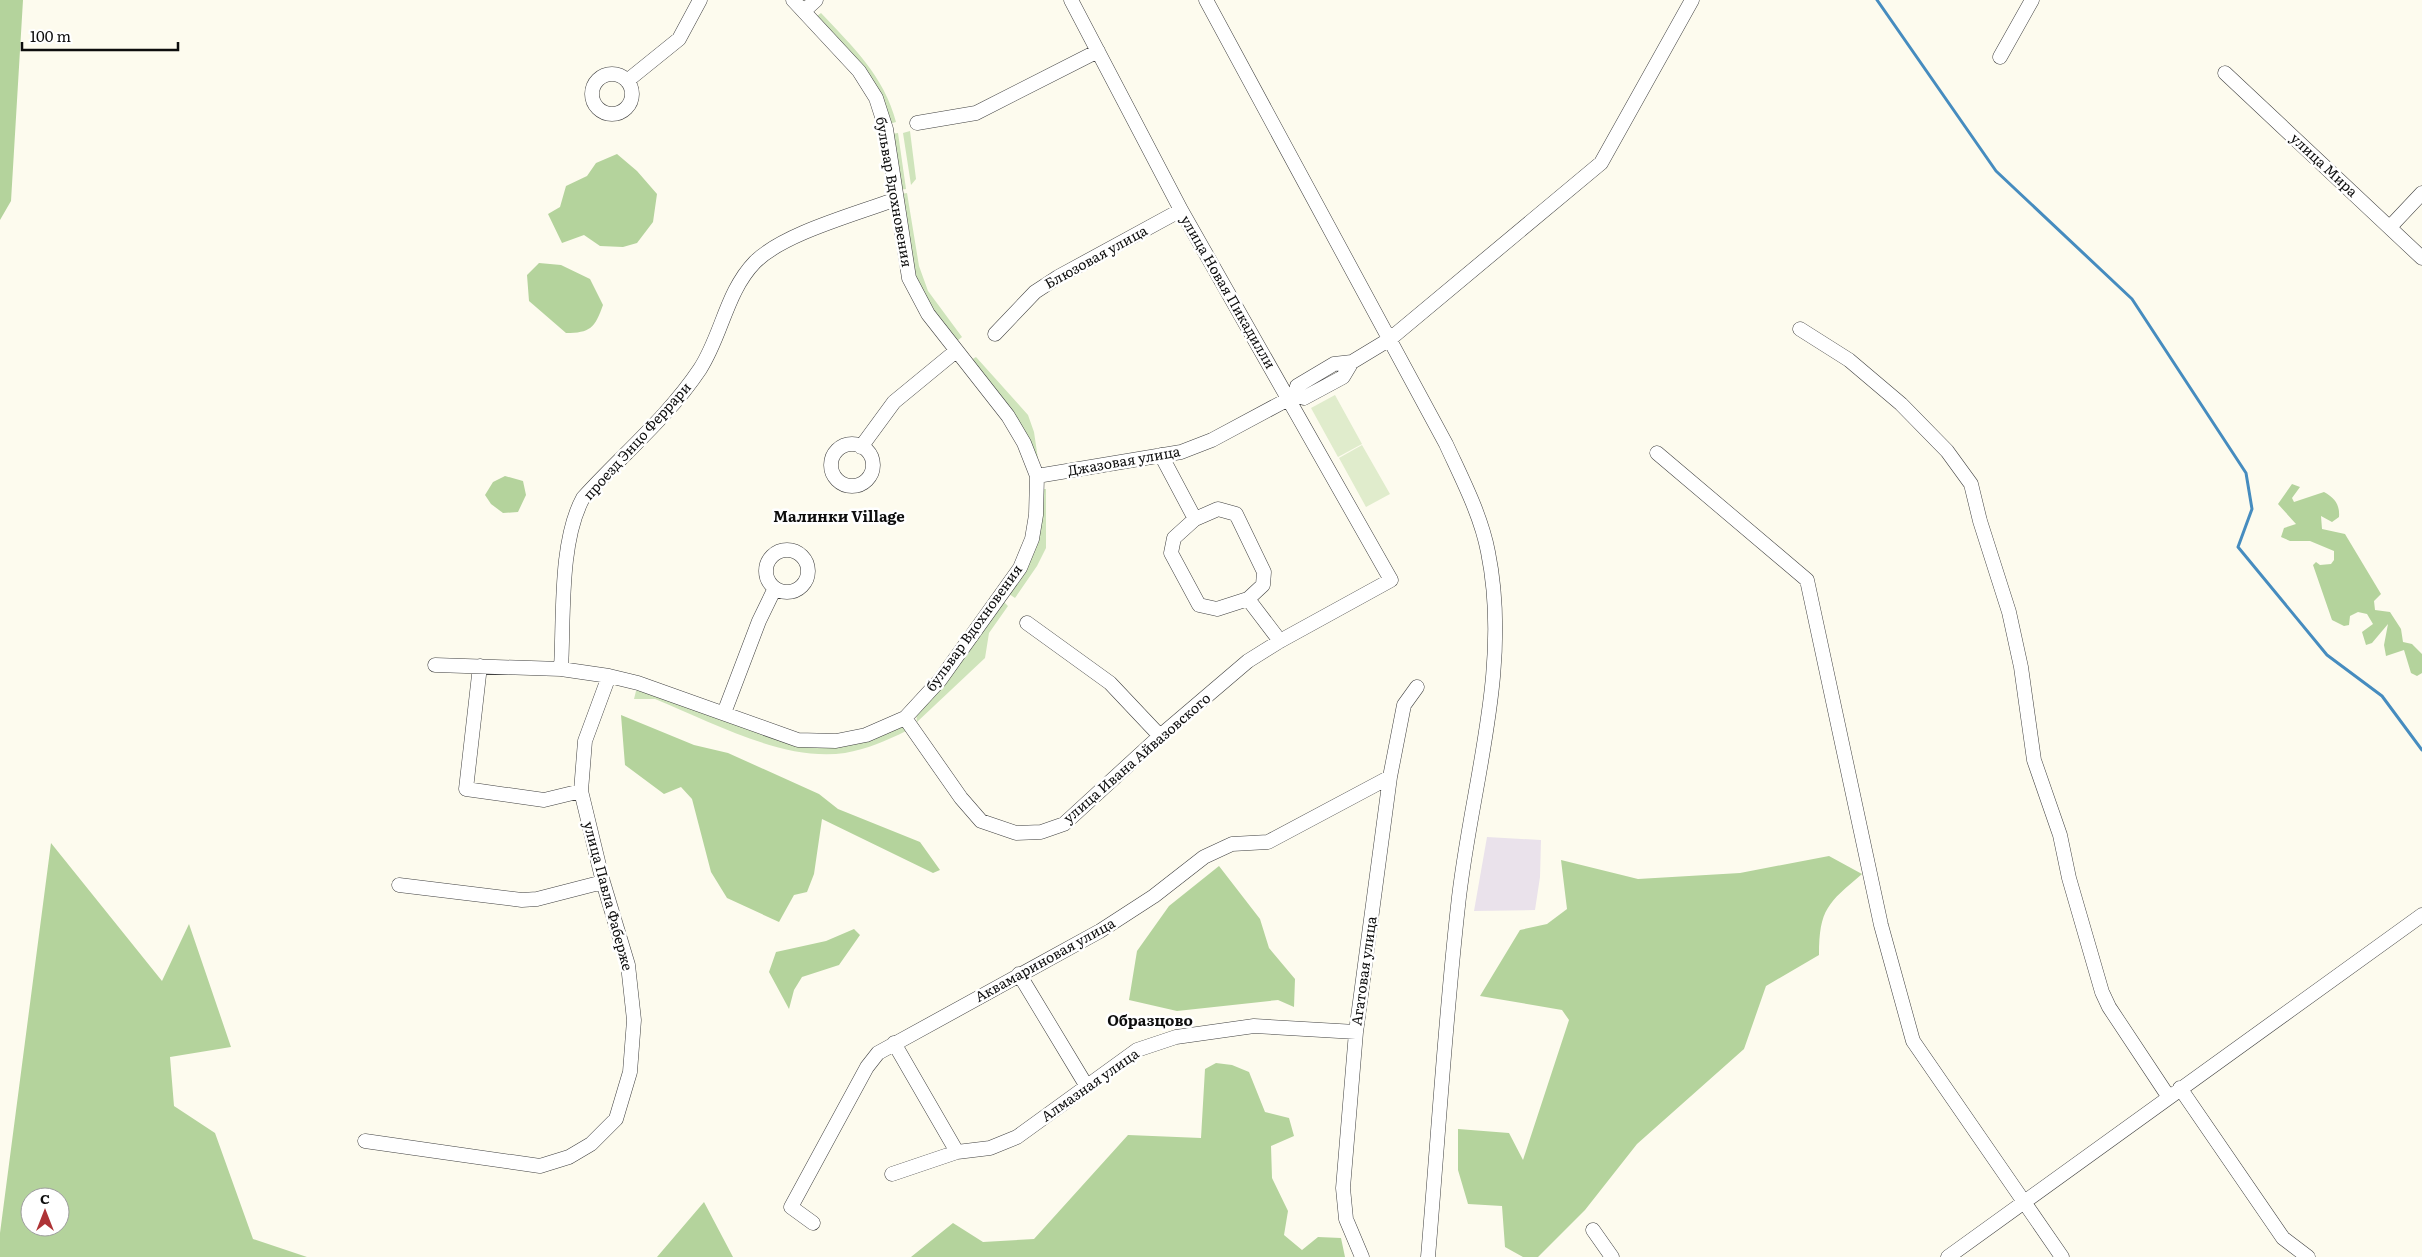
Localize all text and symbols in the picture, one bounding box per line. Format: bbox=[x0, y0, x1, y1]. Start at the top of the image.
scale bar bbox=[22, 20, 179, 52]
text: 100 m bbox=[30, 24, 71, 47]
street label: бульвар Вдохновения bbox=[872, 115, 918, 269]
street label: улица Мира bbox=[2287, 128, 2363, 201]
street label: улица Новая Пикадилли bbox=[1177, 211, 1281, 372]
street label: Блюзовая улица bbox=[1040, 219, 1151, 293]
street label: проезд Энцо Феррари bbox=[578, 377, 695, 504]
street label: Джазовая улица bbox=[1066, 440, 1182, 480]
district label: Малинки Village bbox=[773, 504, 905, 527]
street label: бульвар Вдохновения bbox=[920, 560, 1026, 695]
street label: улица Ивана Айвазовского bbox=[1058, 688, 1214, 827]
street label: улица Павла Фаберже bbox=[579, 819, 639, 973]
street label: Аквамариновая улица bbox=[971, 912, 1119, 1006]
street label: Агатовая улица bbox=[1345, 914, 1381, 1027]
district label: Образцово bbox=[1107, 1008, 1193, 1031]
street label: Алмазная улица bbox=[1036, 1043, 1143, 1125]
north arrow bbox=[20, 1187, 70, 1237]
text: С bbox=[40, 1188, 50, 1208]

